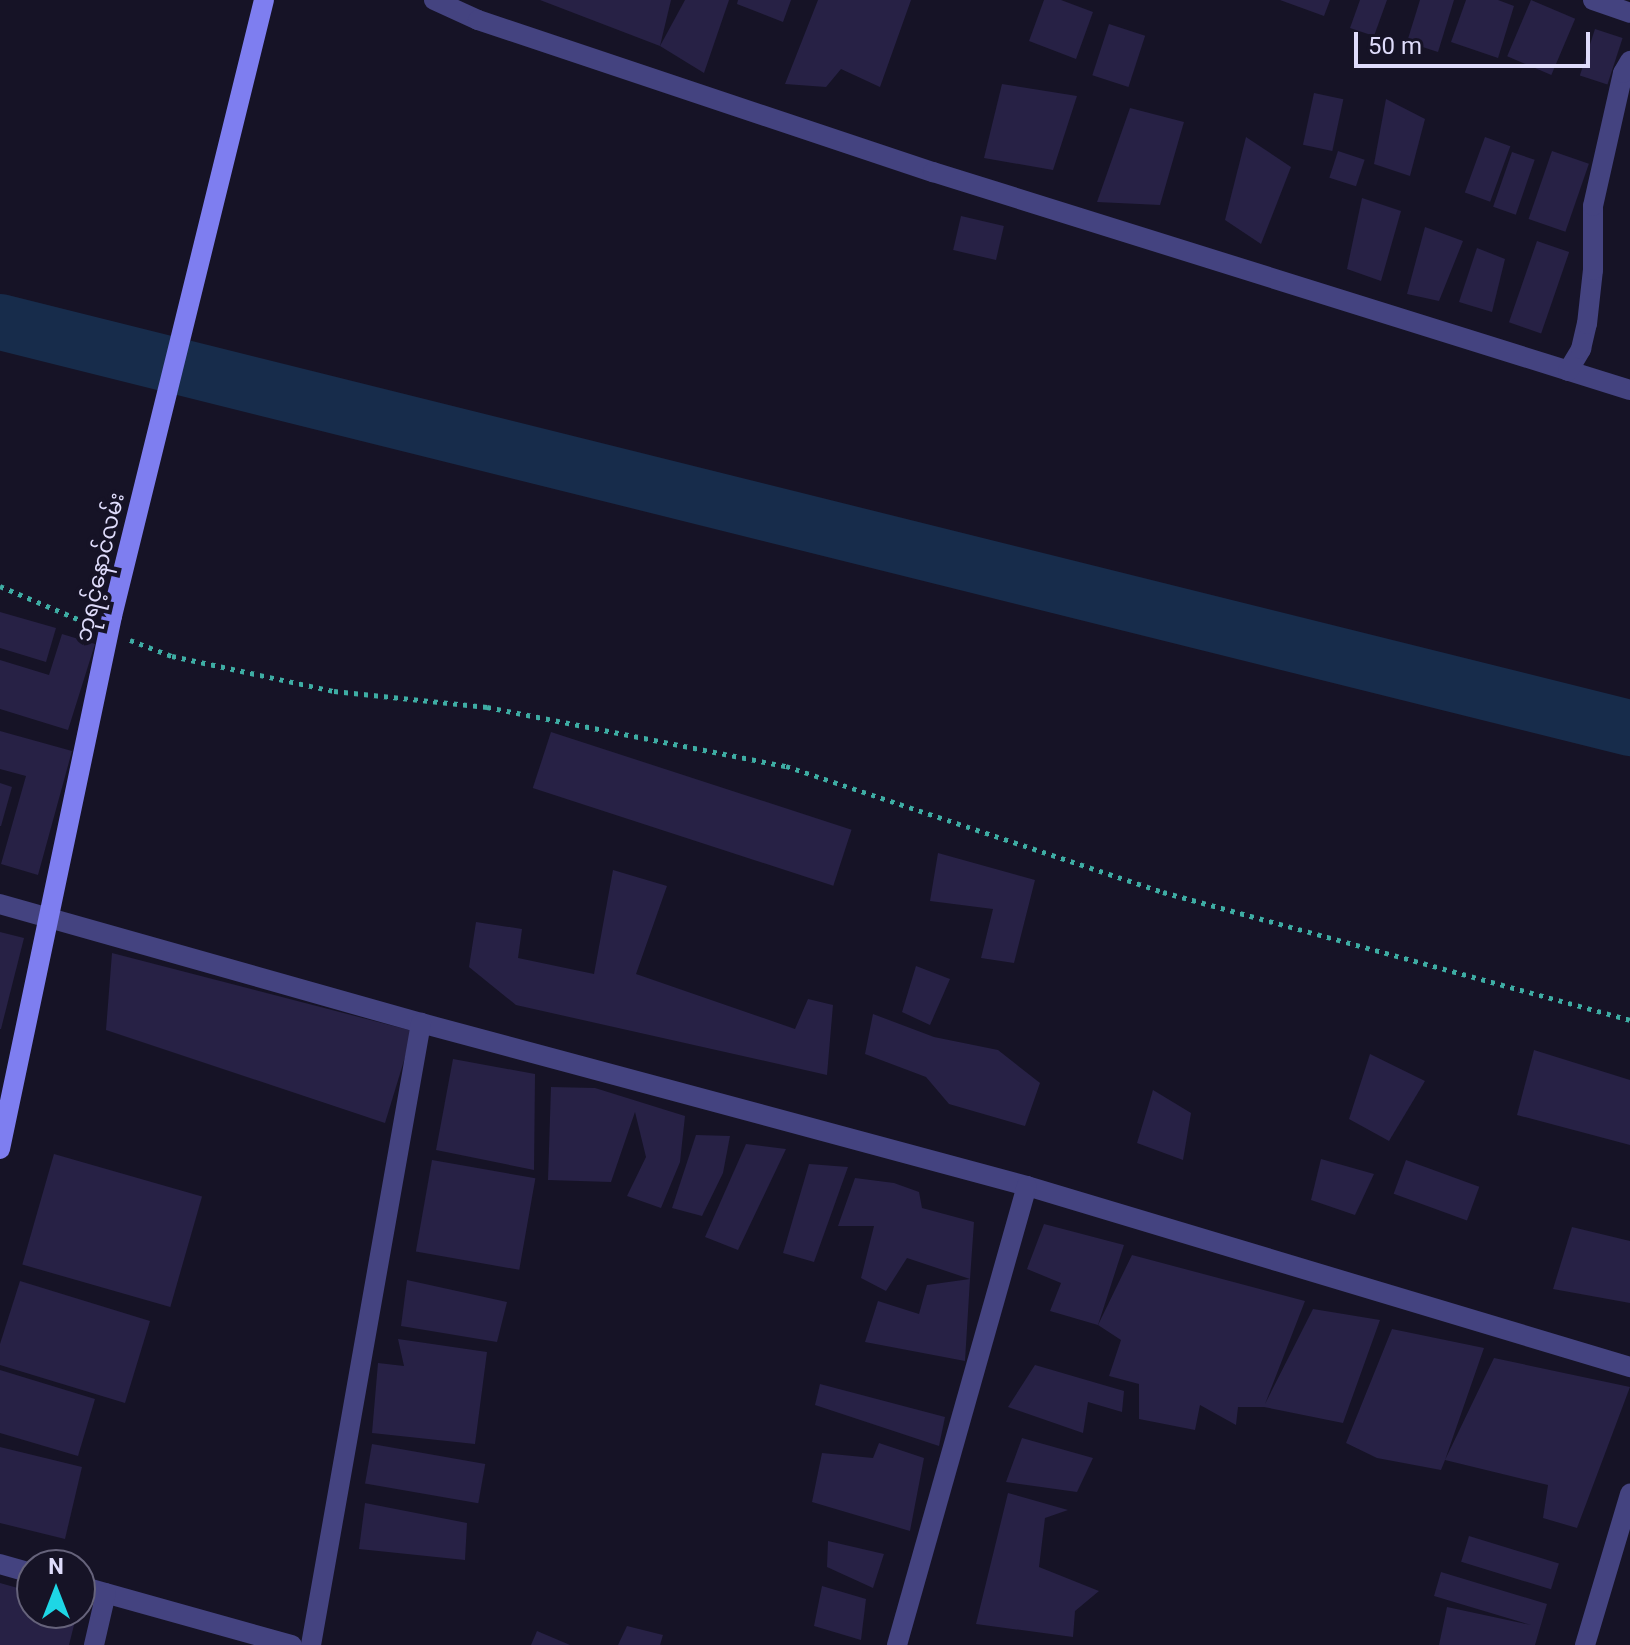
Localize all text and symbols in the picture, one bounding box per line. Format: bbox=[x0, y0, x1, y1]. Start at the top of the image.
scale bar bbox=[1358, 16, 1594, 66]
text: 50 m bbox=[1368, 32, 1422, 60]
street label: ဘုရင့်နောင်လမ်း bbox=[70, 490, 130, 644]
north arrow bbox=[16, 1549, 96, 1629]
text: N bbox=[48, 1554, 64, 1579]

